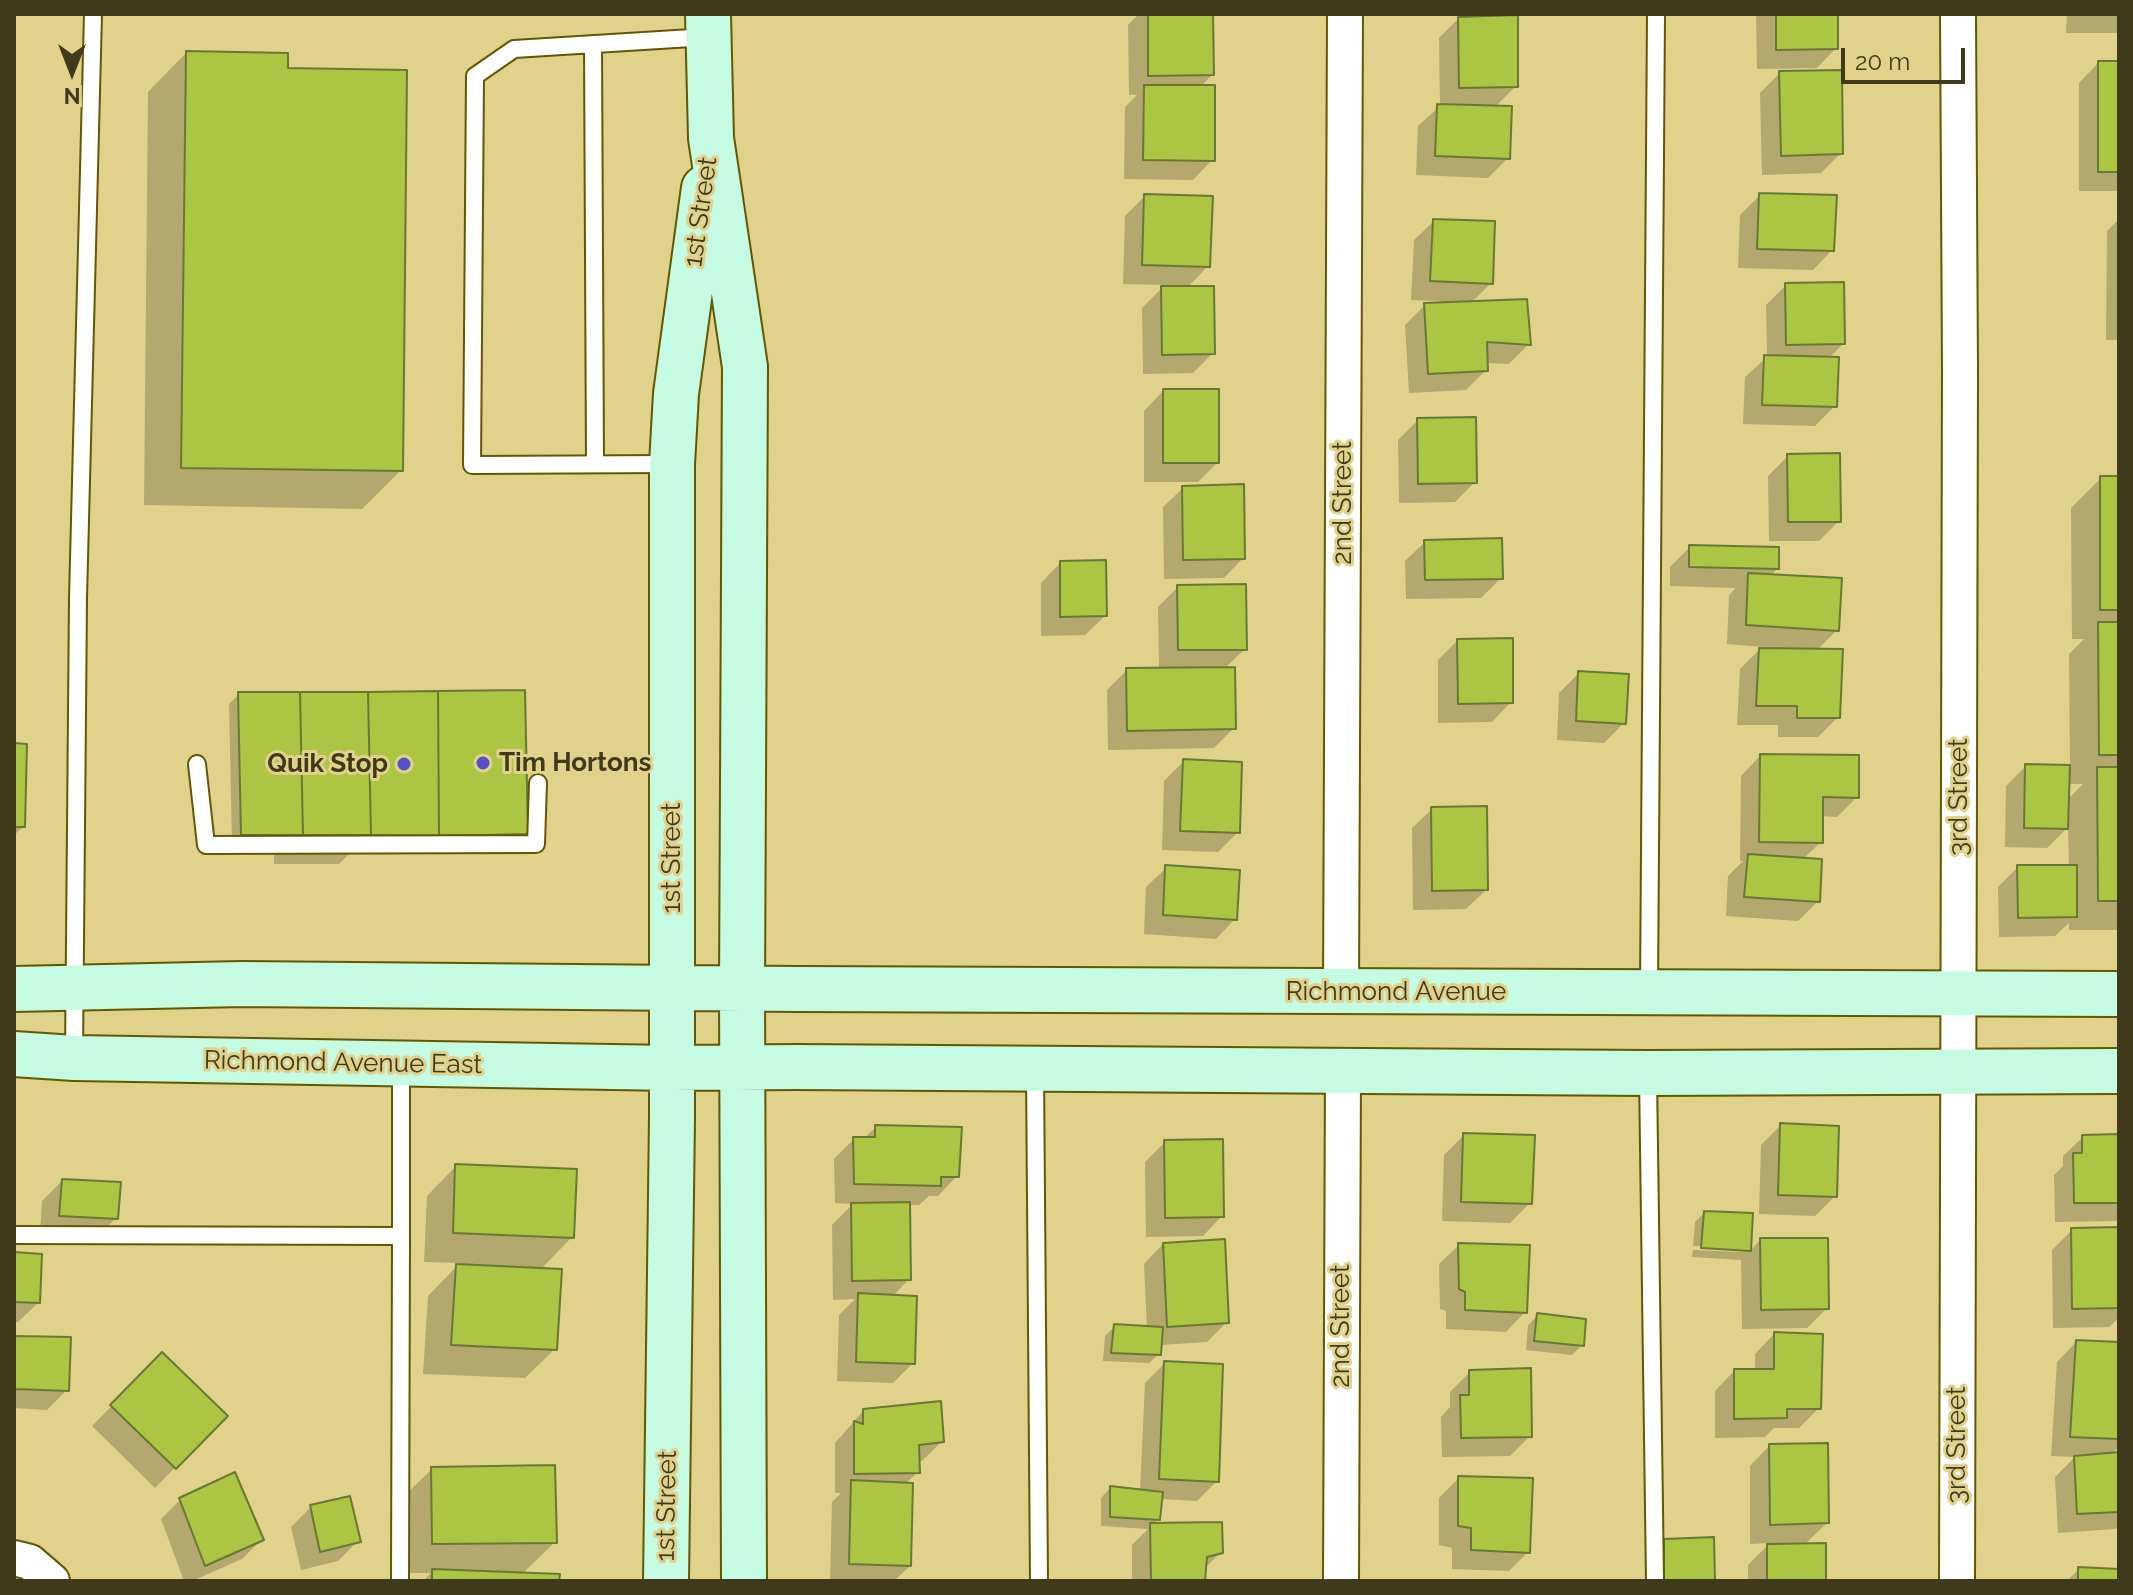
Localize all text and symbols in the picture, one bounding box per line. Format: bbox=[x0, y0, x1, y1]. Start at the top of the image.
north arrow bbox=[32, 32, 112, 112]
scale bar bbox=[1845, 32, 1969, 82]
text: 20 m bbox=[1855, 47, 1910, 76]
text: N bbox=[64, 83, 80, 109]
street label: 1st Street bbox=[678, 155, 724, 269]
street label: 2nd Street bbox=[1327, 441, 1359, 565]
street label: 3rd Street bbox=[1943, 738, 1975, 856]
place label: Tim Hortons bbox=[499, 747, 651, 779]
place label: Quik Stop bbox=[267, 748, 388, 780]
marker: Tim Hortons bbox=[474, 754, 492, 772]
marker: Quik Stop bbox=[395, 755, 413, 773]
street label: 1st Street bbox=[656, 802, 688, 914]
street label: Richmond Avenue bbox=[1286, 976, 1506, 1008]
street label: Richmond Avenue East bbox=[204, 1045, 482, 1081]
street label: 2nd Street bbox=[1325, 1264, 1357, 1388]
street label: 3rd Street bbox=[1941, 1386, 1973, 1504]
street label: 1st Street bbox=[650, 1450, 684, 1562]

